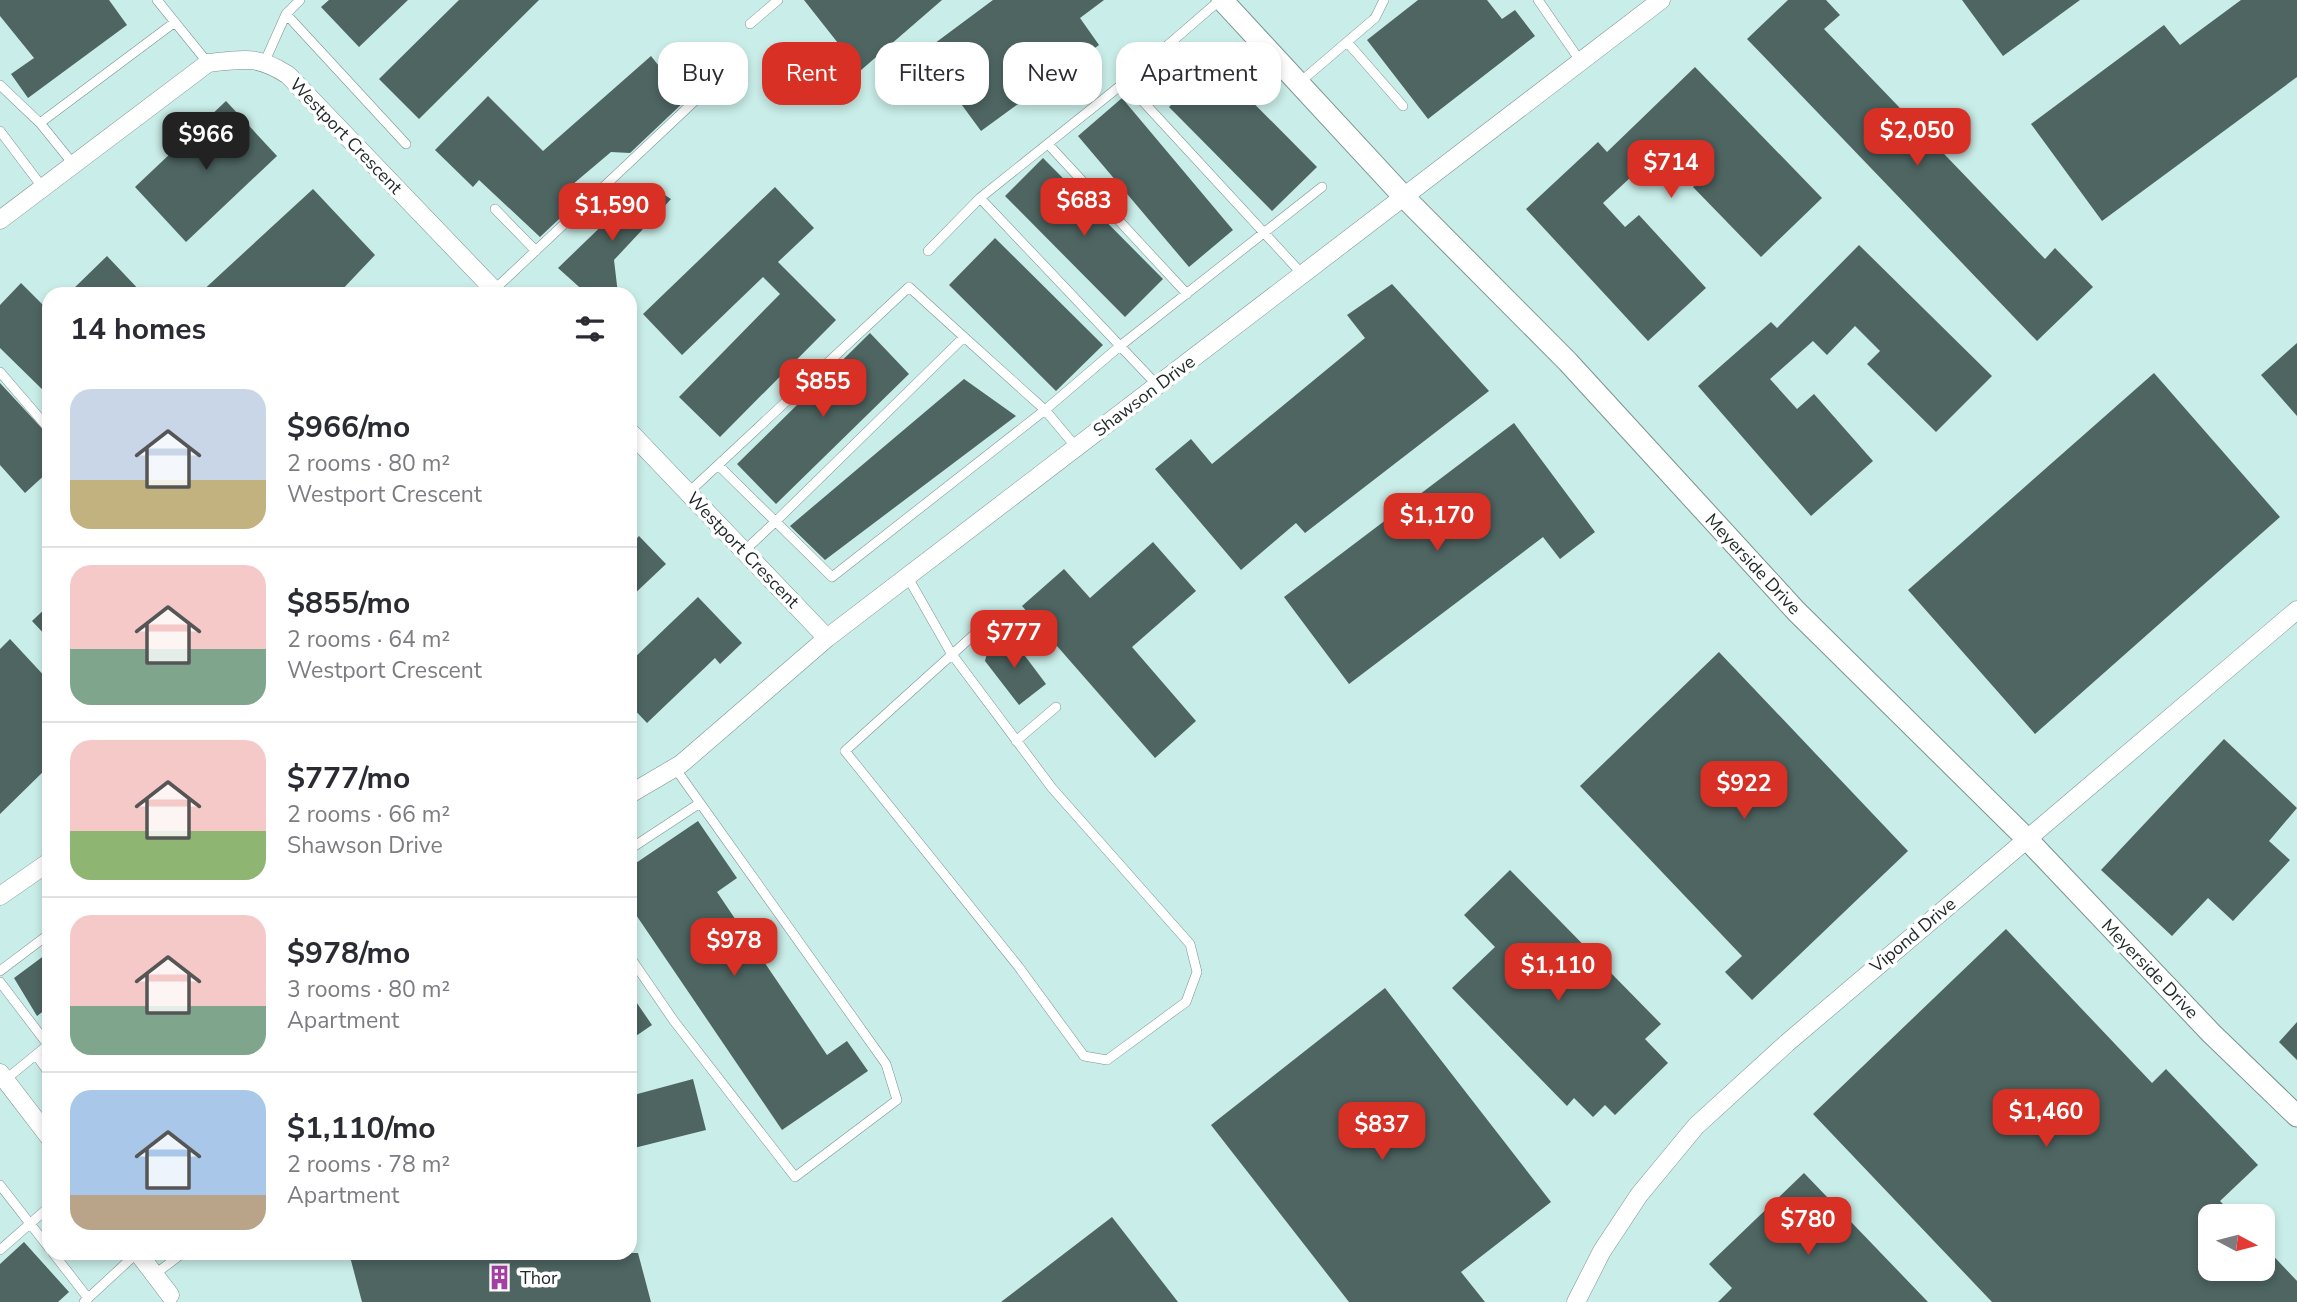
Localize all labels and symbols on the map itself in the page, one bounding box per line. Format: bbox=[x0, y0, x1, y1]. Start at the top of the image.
street label: Westport Crescent bbox=[284, 73, 408, 200]
pin: $2,050 bbox=[1860, 108, 1974, 168]
pin: $966 bbox=[165, 113, 247, 172]
pin: $714 bbox=[1630, 140, 1712, 200]
pin: $683 bbox=[1043, 178, 1125, 238]
pin: $1,590 bbox=[555, 184, 669, 243]
street label: Shawson Drive bbox=[1088, 350, 1200, 442]
pin: $855 bbox=[782, 360, 864, 419]
street label: Westport Crescent bbox=[681, 487, 805, 614]
pin: $1,170 bbox=[1380, 494, 1494, 553]
street label: Meyerside Drive bbox=[1700, 508, 1806, 620]
pin: $777 bbox=[973, 610, 1055, 670]
pin: $922 bbox=[1703, 762, 1785, 821]
street label: Vipond Drive bbox=[1864, 892, 1961, 979]
street label: Meyerside Drive bbox=[2096, 914, 2204, 1024]
pin: $978 bbox=[693, 918, 775, 978]
pin: $1,110 bbox=[1501, 944, 1615, 1003]
pin: $1,460 bbox=[1989, 1090, 2103, 1149]
pin: $837 bbox=[1341, 1102, 1423, 1162]
pin: $780 bbox=[1767, 1198, 1849, 1257]
north arrow bbox=[2198, 1204, 2275, 1281]
building icon: Thor bbox=[486, 1264, 514, 1292]
place label: Thor bbox=[520, 1266, 558, 1290]

